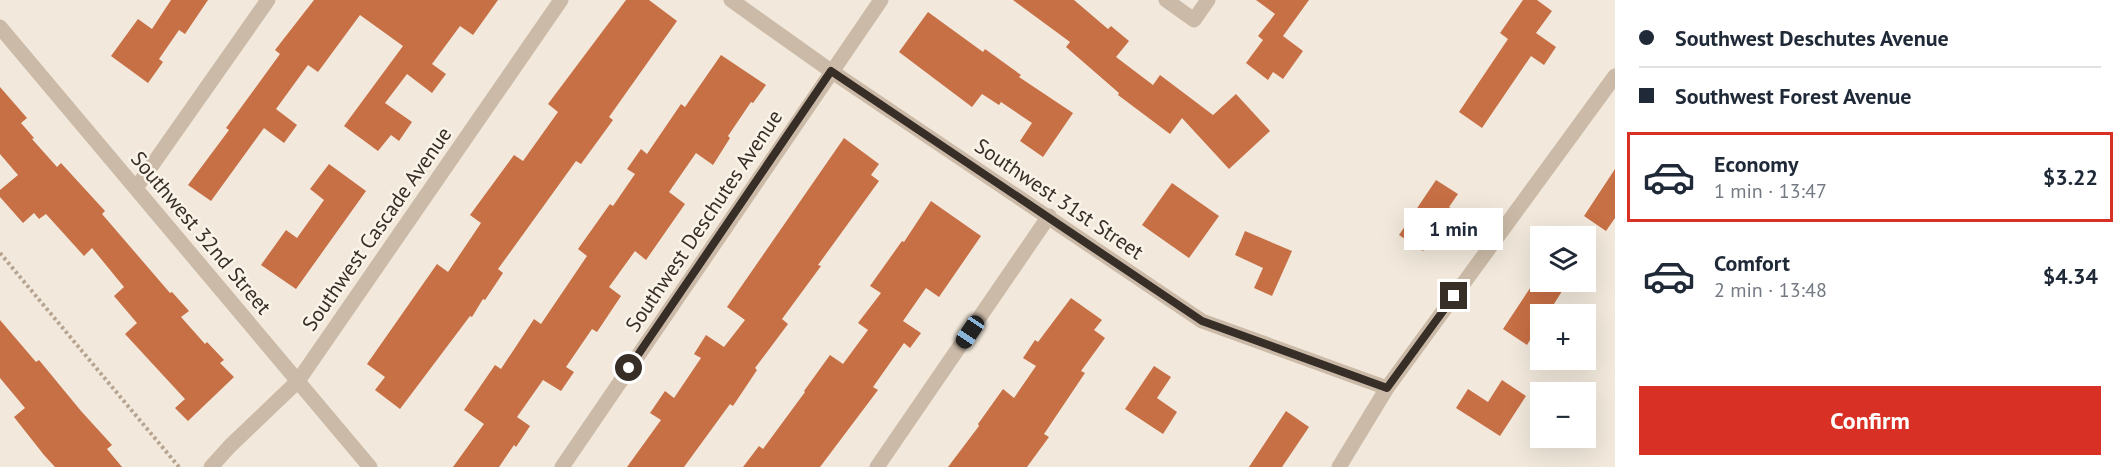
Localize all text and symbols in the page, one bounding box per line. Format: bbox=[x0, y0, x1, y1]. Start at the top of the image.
text: Southwest Deschutes Avenue bbox=[1675, 24, 1949, 52]
text: Southwest Forest Avenue bbox=[1675, 82, 1912, 110]
street label: Southwest Deschutes Avenue bbox=[619, 104, 788, 337]
street label: Southwest Cascade Avenue bbox=[296, 121, 457, 336]
street label: Southwest 31st Street bbox=[970, 132, 1149, 265]
street label: Southwest 32nd Street bbox=[125, 146, 278, 320]
icon: car bbox=[1642, 150, 1696, 204]
text: Economy bbox=[1714, 150, 1798, 178]
text: $3.22 bbox=[2043, 163, 2098, 191]
text: 1 min · 13:47 bbox=[1714, 178, 1827, 204]
callout: 1 min bbox=[1404, 209, 1504, 251]
text: 1 min bbox=[1429, 216, 1478, 242]
map controls bbox=[1530, 226, 1596, 448]
button: layers bbox=[1530, 226, 1596, 292]
icon: car bbox=[1642, 249, 1696, 303]
text: Comfort bbox=[1714, 249, 1790, 277]
text: $4.34 bbox=[2043, 262, 2098, 290]
text: 2 min · 13:48 bbox=[1714, 277, 1827, 303]
route end bbox=[1440, 282, 1467, 309]
button: + bbox=[1530, 304, 1596, 370]
car bbox=[952, 312, 988, 352]
route start bbox=[615, 354, 642, 381]
button: − bbox=[1530, 382, 1596, 448]
button: Confirm bbox=[1639, 386, 2101, 455]

